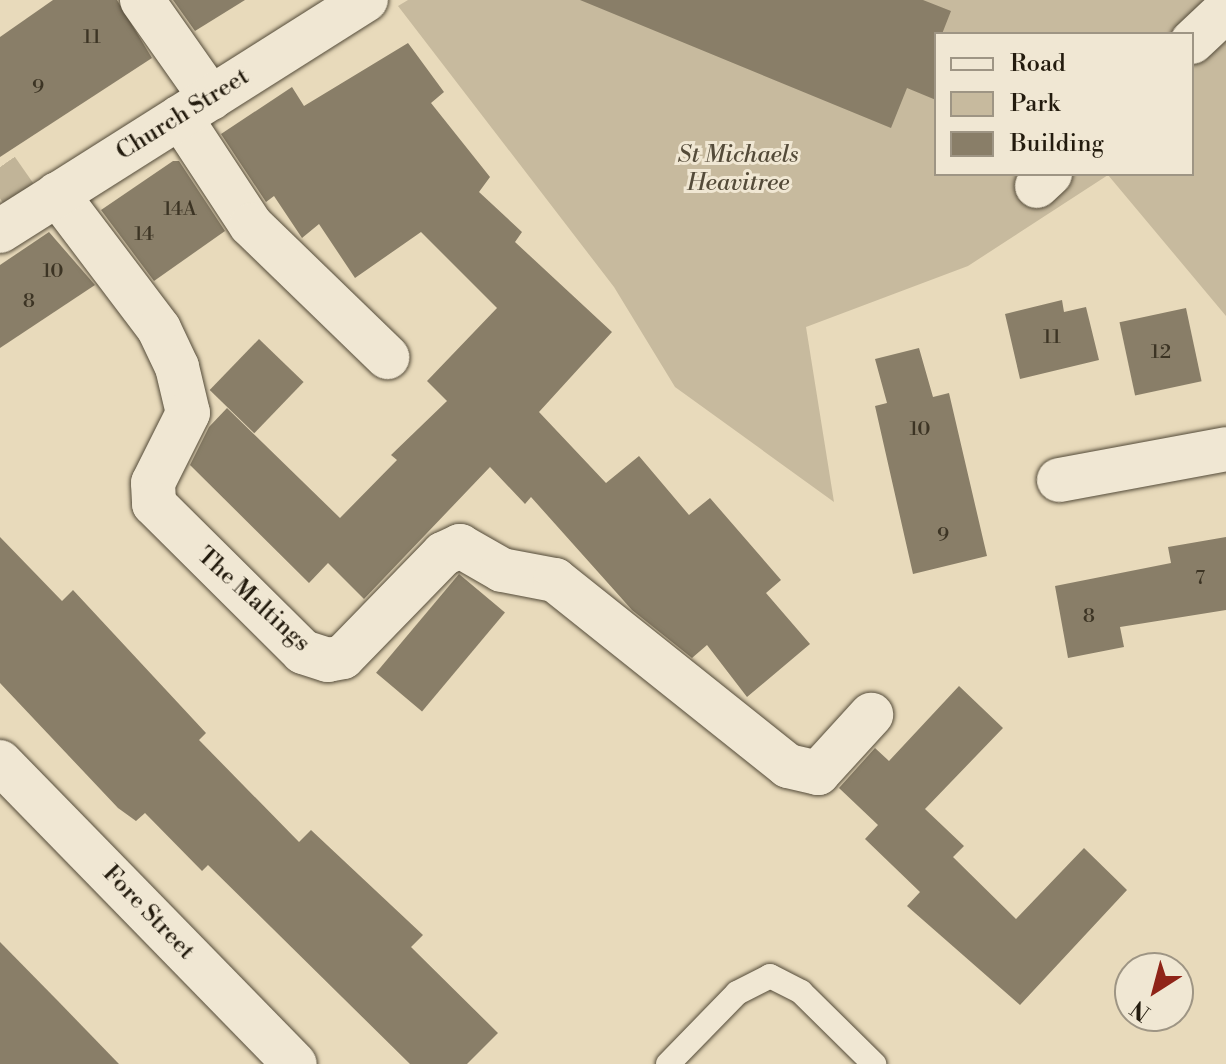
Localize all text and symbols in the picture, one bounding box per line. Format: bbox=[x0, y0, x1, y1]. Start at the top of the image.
house number: 11 bbox=[83, 25, 101, 49]
legend bbox=[934, 32, 1194, 176]
text: Road bbox=[1010, 49, 1066, 79]
street label: Church Street bbox=[111, 63, 255, 167]
house number: 9 bbox=[32, 75, 44, 99]
text: Park bbox=[1010, 89, 1060, 119]
text: Building bbox=[1010, 129, 1104, 159]
park label: St Michaels Heavitree bbox=[678, 142, 798, 198]
house number: 14A bbox=[163, 197, 197, 221]
house number: 14 bbox=[134, 222, 154, 246]
house number: 10 bbox=[42, 259, 64, 283]
house number: 8 bbox=[23, 289, 35, 313]
house number: 11 bbox=[1043, 325, 1061, 349]
house number: 12 bbox=[1151, 340, 1171, 364]
house number: 10 bbox=[909, 417, 931, 441]
house number: 9 bbox=[937, 523, 949, 547]
street label: The Maltings bbox=[191, 542, 315, 658]
house number: 7 bbox=[1195, 566, 1205, 590]
house number: 8 bbox=[1083, 604, 1095, 628]
street label: Fore Street bbox=[96, 860, 200, 966]
north arrow bbox=[1114, 952, 1194, 1032]
text: N bbox=[1126, 994, 1156, 1026]

